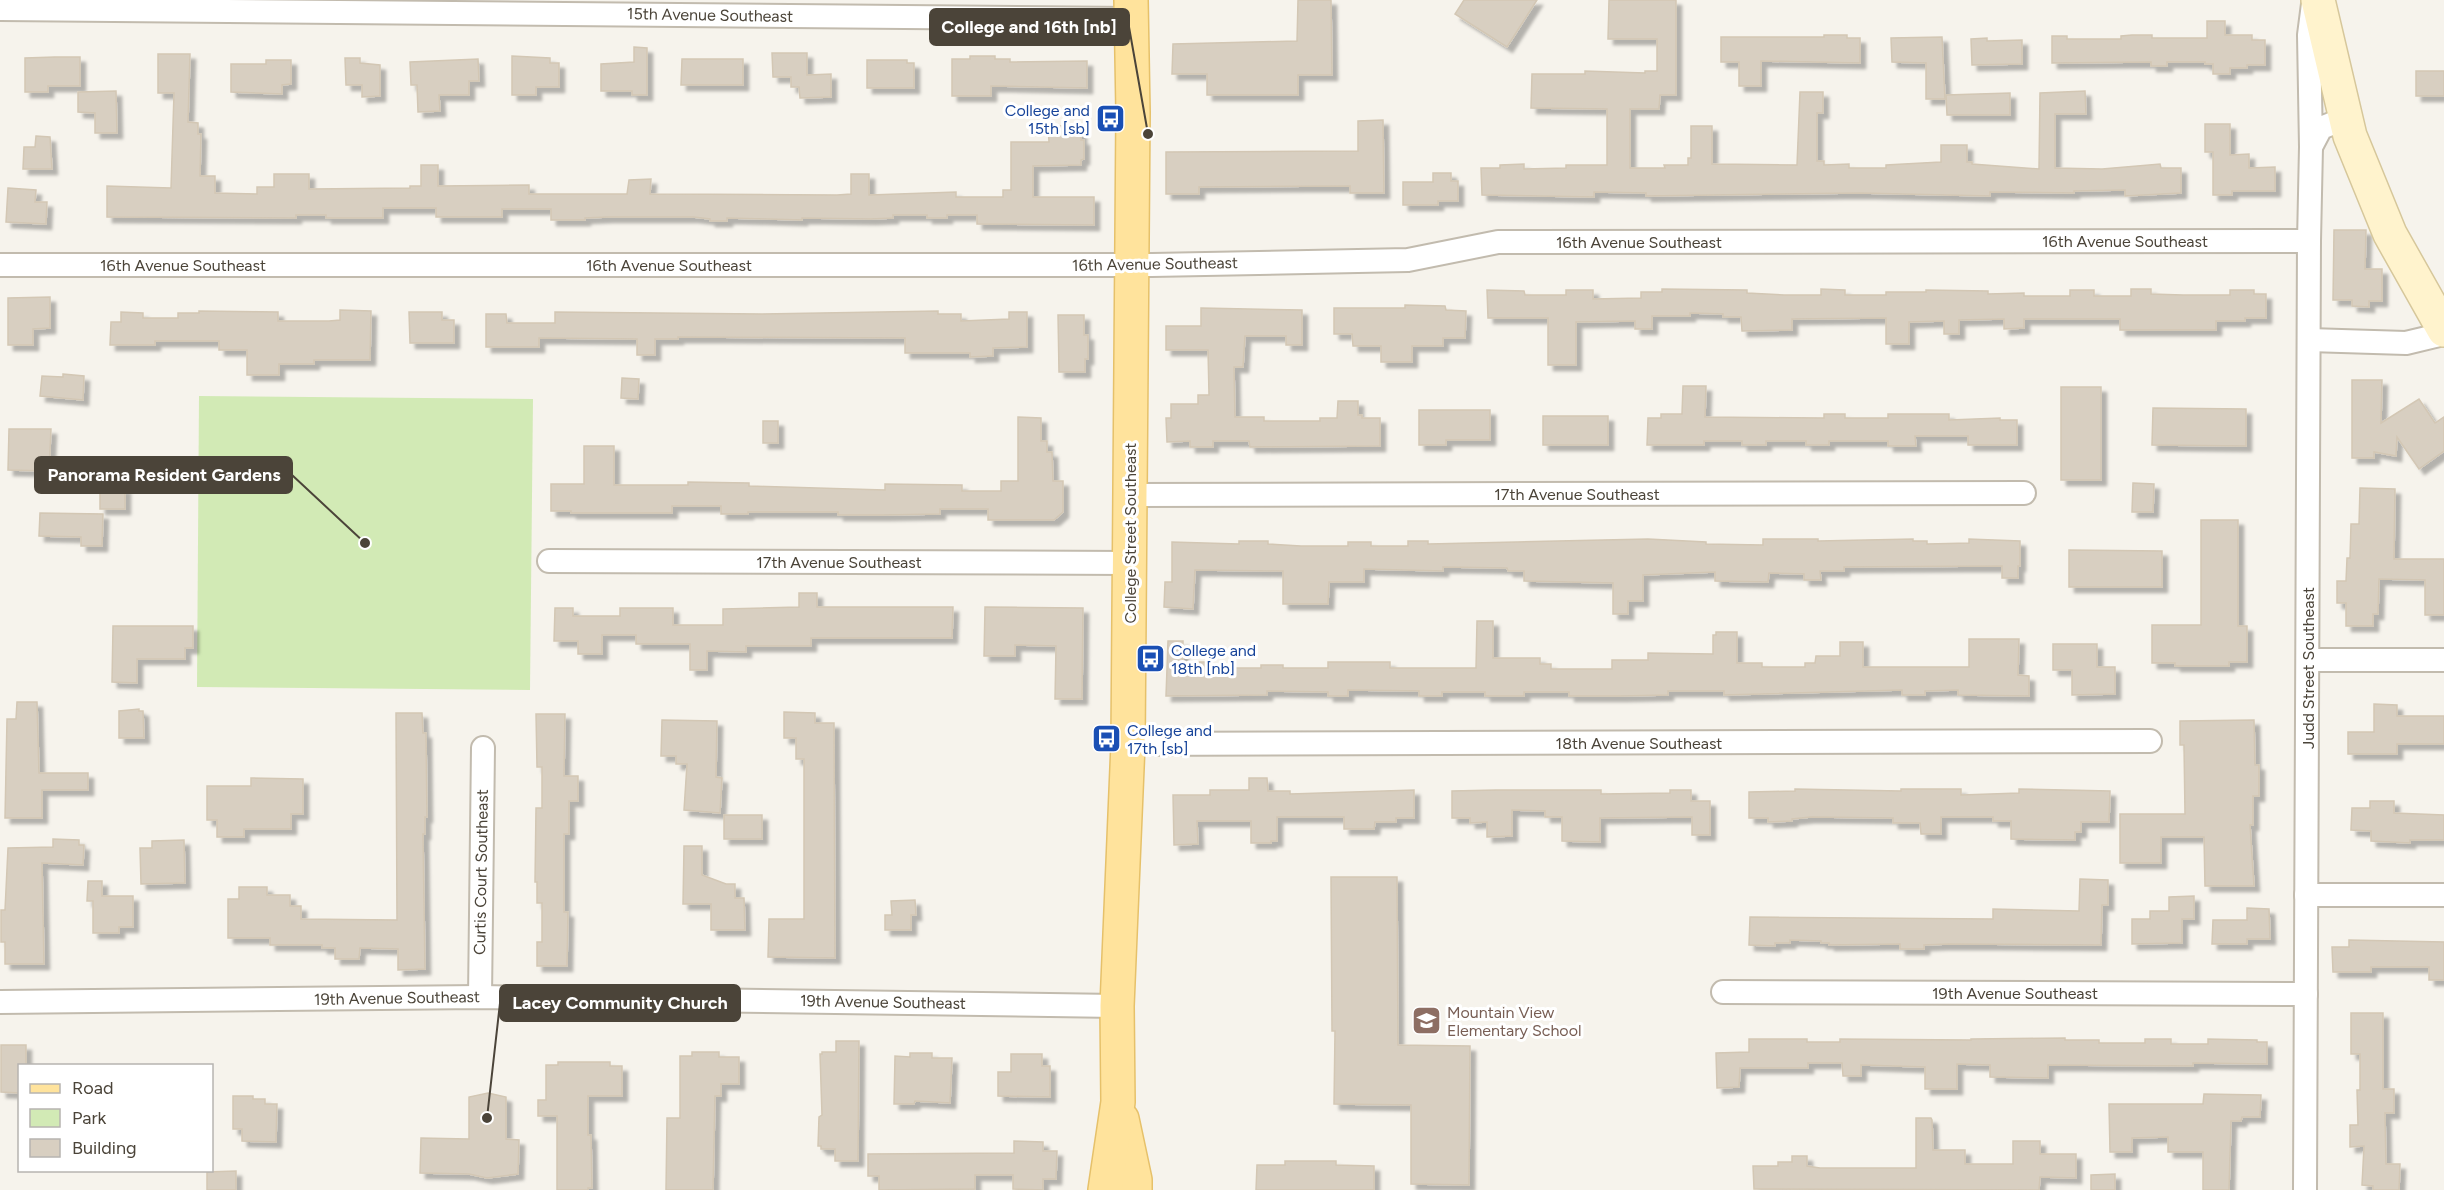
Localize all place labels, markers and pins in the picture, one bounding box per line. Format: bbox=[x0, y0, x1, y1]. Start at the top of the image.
callout: College and 16th [nb] bbox=[930, 9, 1129, 45]
place label: College and 15th [sb] bbox=[1005, 101, 1090, 138]
bus stop icon: College and 15th [sb] bbox=[1095, 103, 1127, 135]
callout: Panorama Resident Gardens bbox=[35, 457, 292, 493]
place label: College and 18th [nb] bbox=[1171, 641, 1256, 678]
bus stop icon: College and 18th [nb] bbox=[1134, 643, 1166, 675]
place label: College and 17th [sb] bbox=[1127, 721, 1212, 758]
bus stop icon: College and 17th [sb] bbox=[1090, 723, 1122, 755]
callout: Lacey Community Church bbox=[500, 985, 740, 1021]
place label: Mountain View Elementary School bbox=[1447, 1003, 1581, 1040]
school or university icon: Mountain View Elementary School bbox=[1410, 1005, 1442, 1037]

